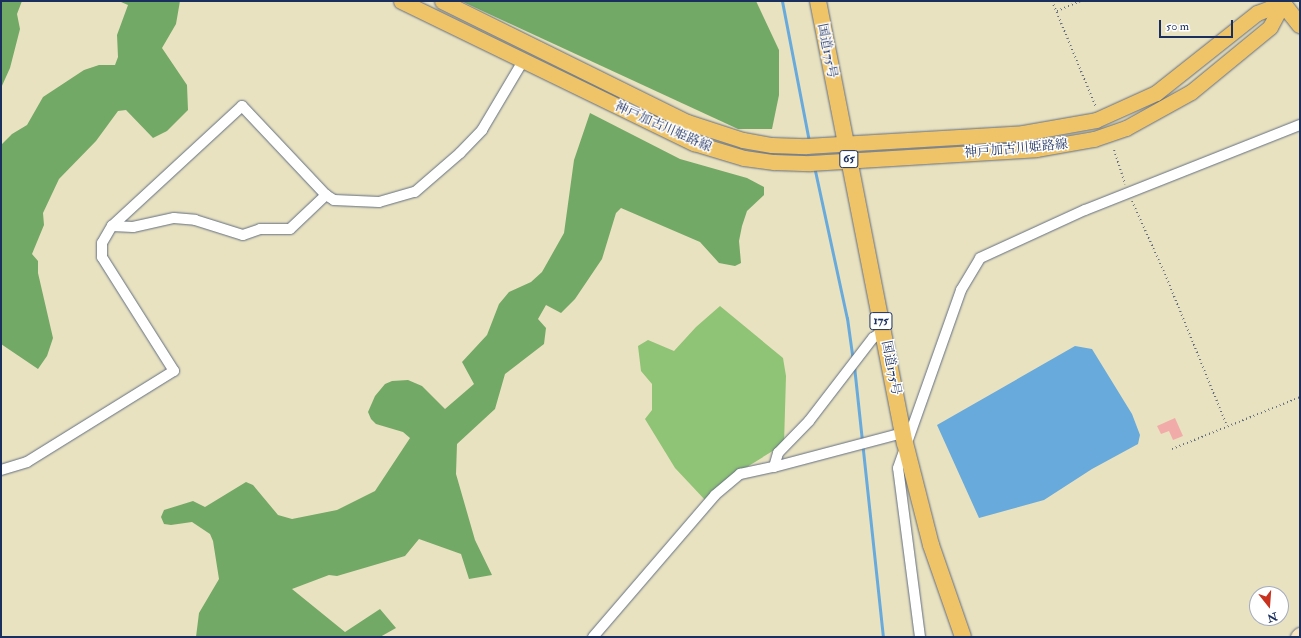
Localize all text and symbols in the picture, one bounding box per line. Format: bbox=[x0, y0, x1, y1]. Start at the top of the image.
scale bar bbox=[1161, 12, 1235, 38]
text: 50 m bbox=[1166, 19, 1189, 34]
street label: 国道175号 bbox=[814, 22, 840, 80]
street label: 神戸加古川姫路線 bbox=[612, 99, 714, 155]
street label: 神戸加古川姫路線 bbox=[964, 137, 1068, 161]
road number: 65 bbox=[839, 149, 859, 169]
road number: 175 bbox=[869, 311, 893, 331]
street label: 国道175号 bbox=[878, 339, 904, 397]
north arrow bbox=[1249, 586, 1289, 626]
text: N bbox=[1266, 609, 1279, 625]

